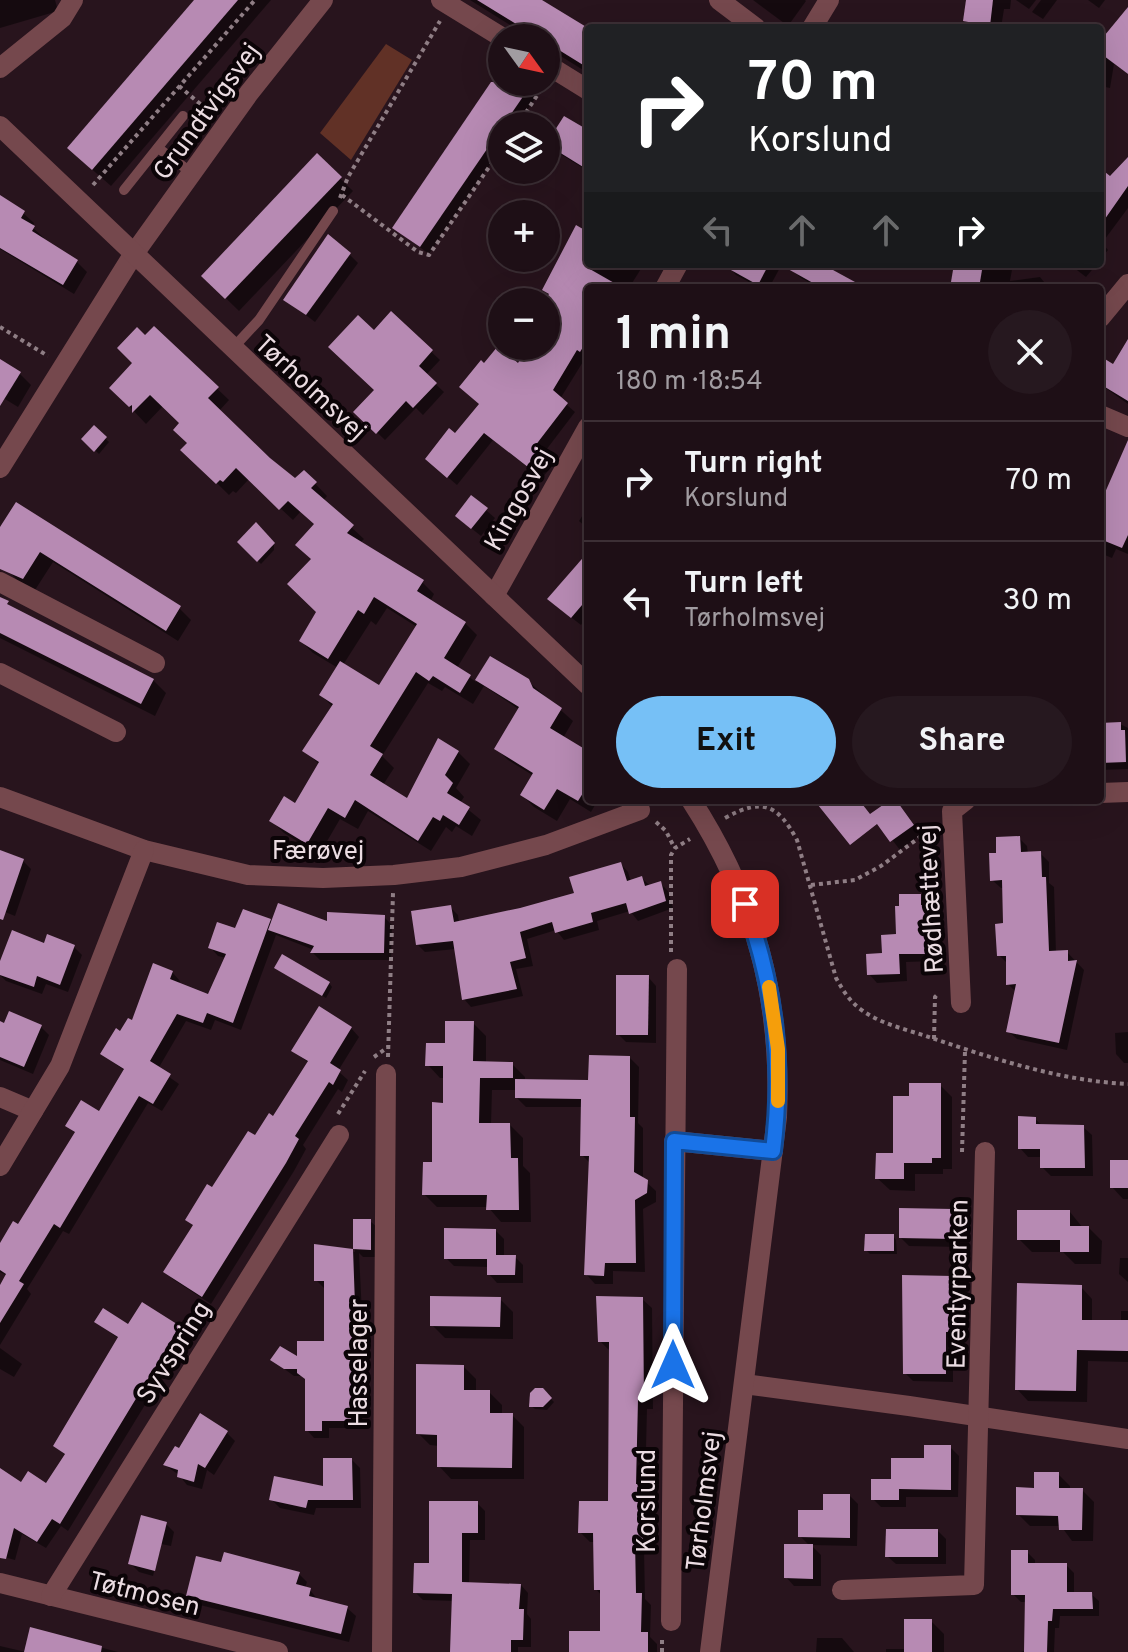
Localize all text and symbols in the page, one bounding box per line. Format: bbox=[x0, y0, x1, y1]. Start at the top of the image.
north arrow bbox=[488, 24, 560, 96]
map controls bbox=[488, 24, 560, 360]
street label: Grundtvigsvej bbox=[147, 37, 269, 188]
text: 70 m bbox=[748, 50, 878, 120]
icon: right bbox=[616, 56, 720, 160]
button: layers bbox=[488, 112, 560, 184]
text: Korslund bbox=[748, 119, 892, 165]
button: + bbox=[488, 200, 560, 272]
icon: left bbox=[696, 208, 740, 252]
icon: ahead bbox=[780, 208, 824, 252]
icon: ahead bbox=[864, 208, 908, 252]
icon: right bbox=[948, 208, 992, 252]
button: − bbox=[488, 288, 560, 360]
text: 1 min bbox=[616, 306, 731, 366]
button: close bbox=[988, 310, 1072, 394]
street label: Tørholmsvej bbox=[246, 329, 372, 449]
text: 180 m · 18:54 bbox=[616, 366, 763, 399]
street label: Kingosvej bbox=[478, 443, 562, 558]
text: Turn right bbox=[684, 446, 822, 483]
icon: right bbox=[616, 459, 660, 503]
text: 70 m bbox=[1006, 463, 1072, 500]
text: Korslund bbox=[684, 483, 788, 516]
text: Turn left bbox=[684, 566, 804, 603]
icon: left bbox=[616, 579, 660, 623]
text: 30 m bbox=[1003, 583, 1072, 620]
text: Tørholmsvej bbox=[684, 603, 825, 636]
button: Exit bbox=[616, 696, 836, 788]
button: Share bbox=[852, 696, 1072, 788]
street label: Rødhættevej bbox=[912, 823, 953, 974]
street label: Færøvej bbox=[272, 836, 364, 869]
pin bbox=[711, 870, 779, 938]
icon: arrive bbox=[723, 882, 767, 926]
street label: Eventyrparken bbox=[942, 1199, 977, 1369]
street label: Syvspring bbox=[131, 1296, 220, 1411]
street label: Hasselager bbox=[344, 1299, 377, 1427]
position arrow bbox=[631, 1323, 715, 1407]
street label: Tørholmsvej bbox=[681, 1429, 730, 1573]
street label: Korslund bbox=[632, 1449, 665, 1553]
street label: Tøtmosen bbox=[85, 1566, 203, 1625]

